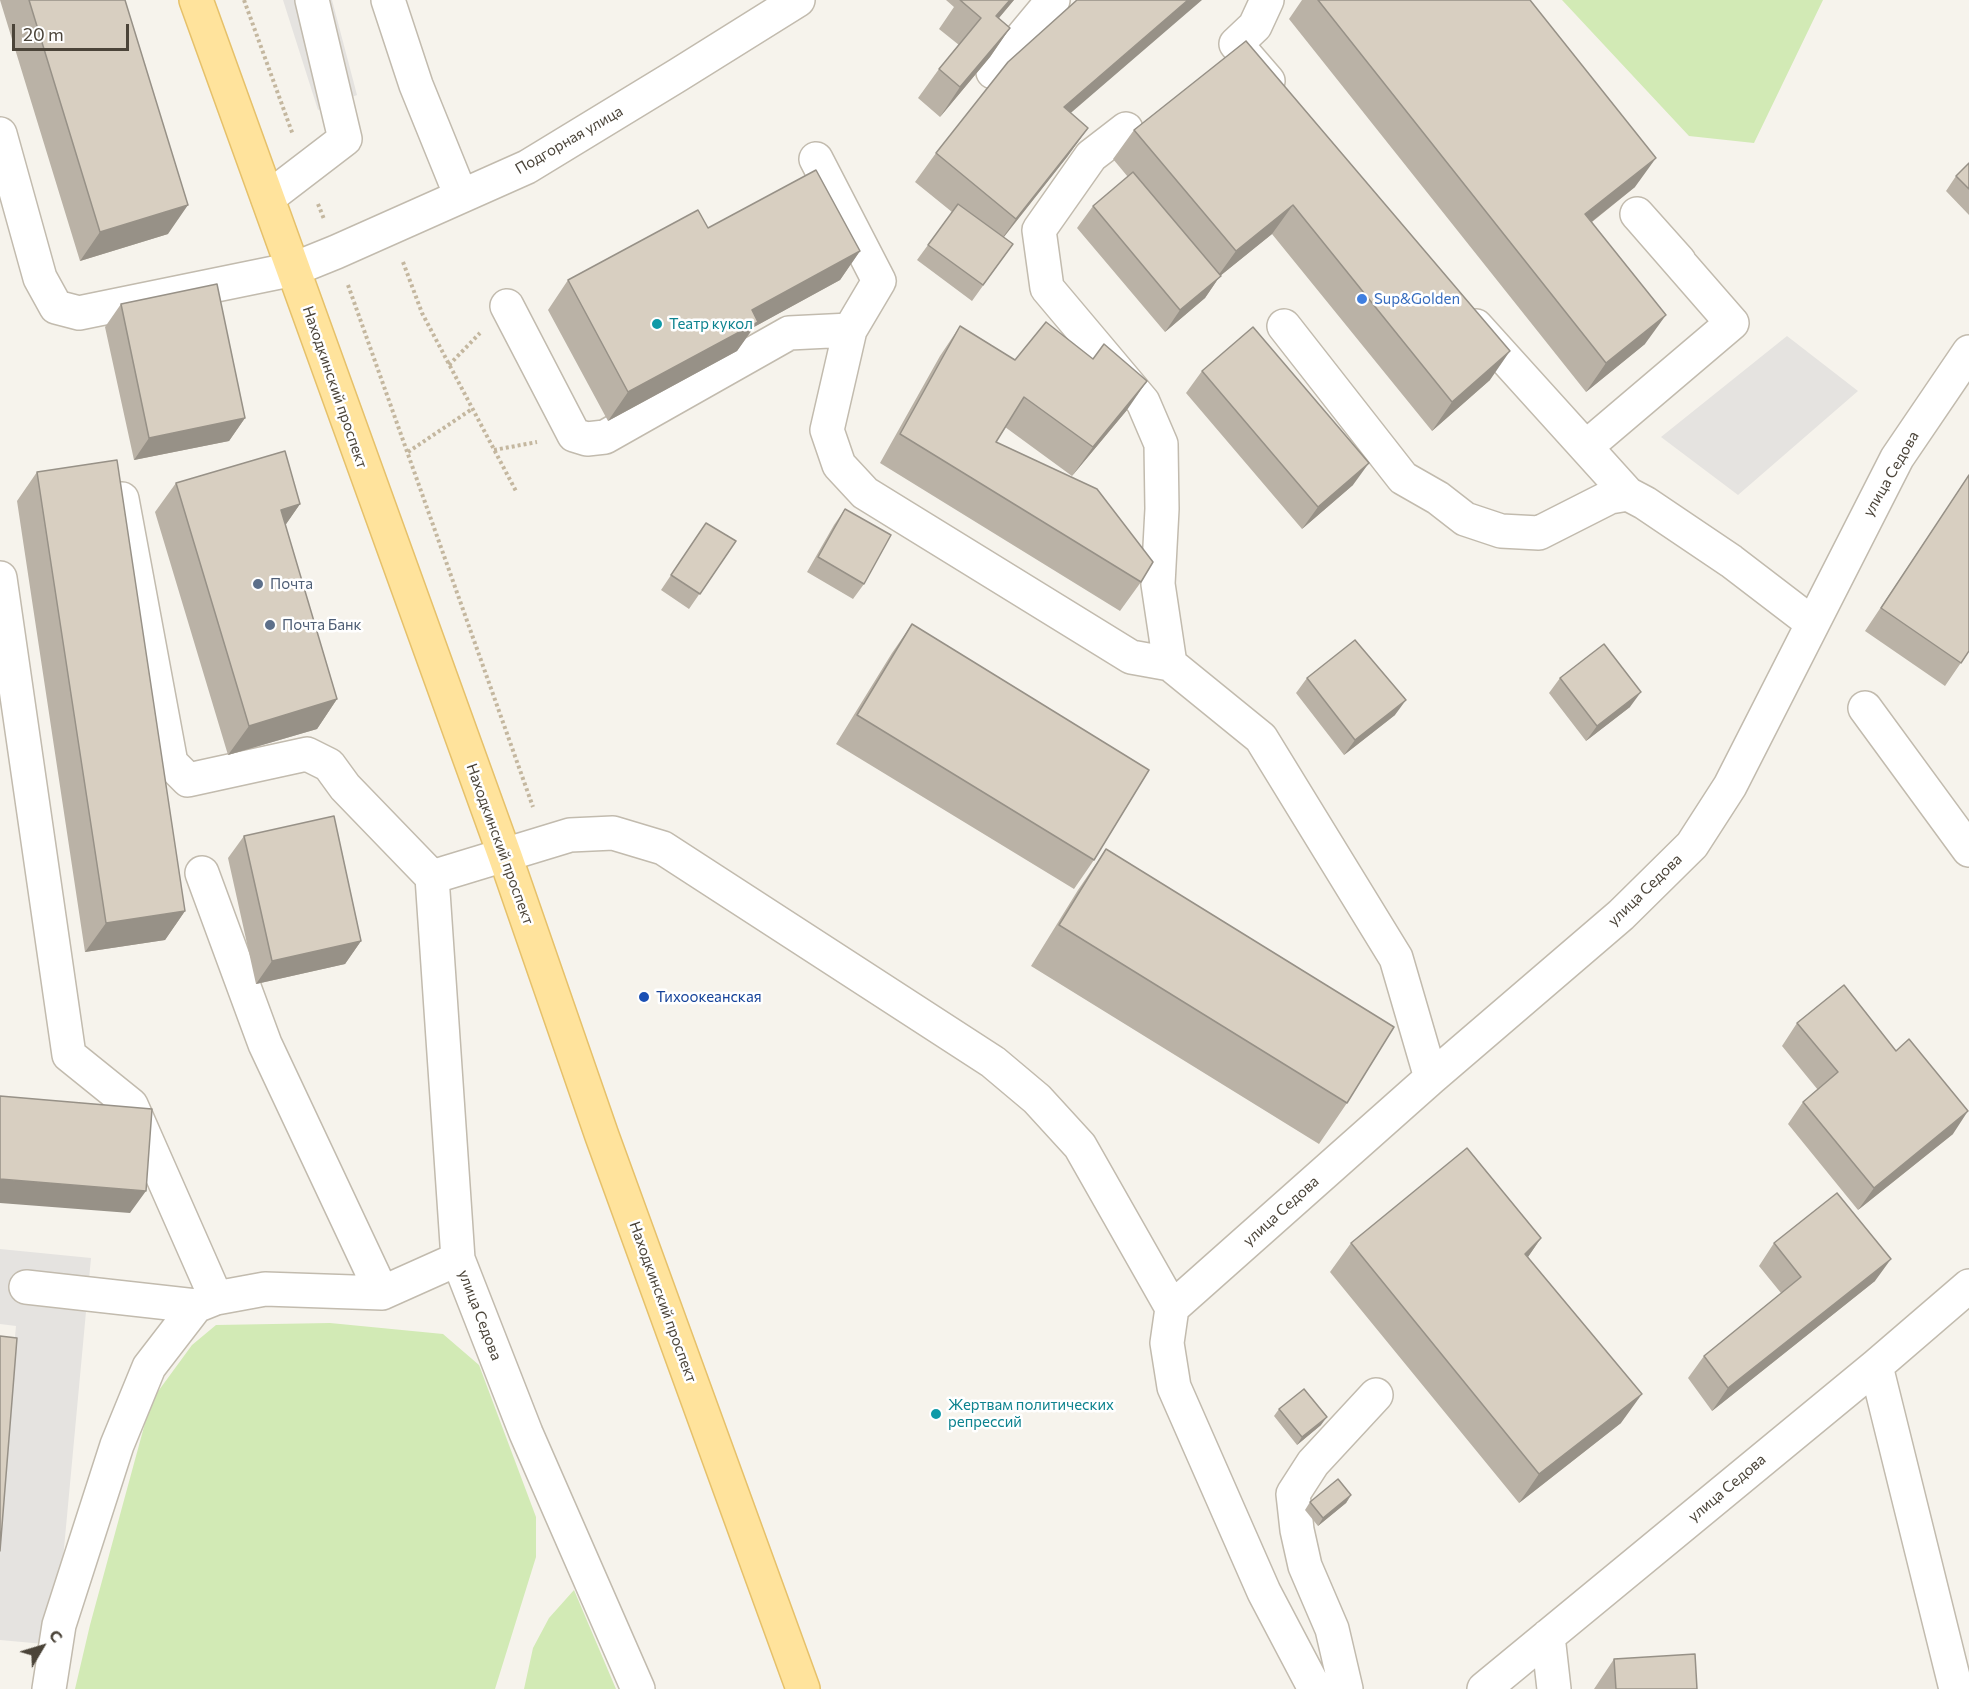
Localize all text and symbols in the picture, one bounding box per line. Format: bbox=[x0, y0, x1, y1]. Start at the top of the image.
scale bar bbox=[15, 12, 132, 50]
text: 20 m bbox=[23, 23, 64, 45]
street label: Подгорная улица bbox=[512, 102, 626, 178]
place label: Sup&Golden bbox=[1374, 290, 1460, 308]
marker: Sup&Golden bbox=[1355, 292, 1369, 306]
street label: Находкинский проспект bbox=[299, 304, 371, 470]
place label: Театр кукол bbox=[669, 315, 753, 333]
marker: Театр кукол bbox=[650, 317, 664, 331]
street label: улица Седова bbox=[1859, 428, 1923, 520]
place label: Почта bbox=[270, 575, 313, 593]
marker: Почта bbox=[251, 577, 265, 591]
place label: Почта Банк bbox=[282, 616, 362, 634]
marker: Почта Банк bbox=[263, 618, 277, 632]
street label: Находкинский проспект bbox=[462, 761, 538, 927]
street label: улица Седова bbox=[1604, 850, 1686, 930]
place label: Тихоокеанская bbox=[656, 988, 762, 1006]
marker: Тихоокеанская bbox=[637, 990, 651, 1004]
street label: улица Седова bbox=[1239, 1172, 1323, 1250]
street label: Находкинский проспект bbox=[625, 1219, 701, 1385]
street label: улица Седова bbox=[454, 1267, 506, 1363]
place label: Жертвам политических репрессий bbox=[948, 1396, 1114, 1431]
marker: Жертвам политических репрессий bbox=[929, 1407, 943, 1421]
street label: улица Седова bbox=[1685, 1450, 1769, 1526]
north arrow bbox=[12, 1617, 72, 1677]
text: С bbox=[46, 1625, 67, 1646]

